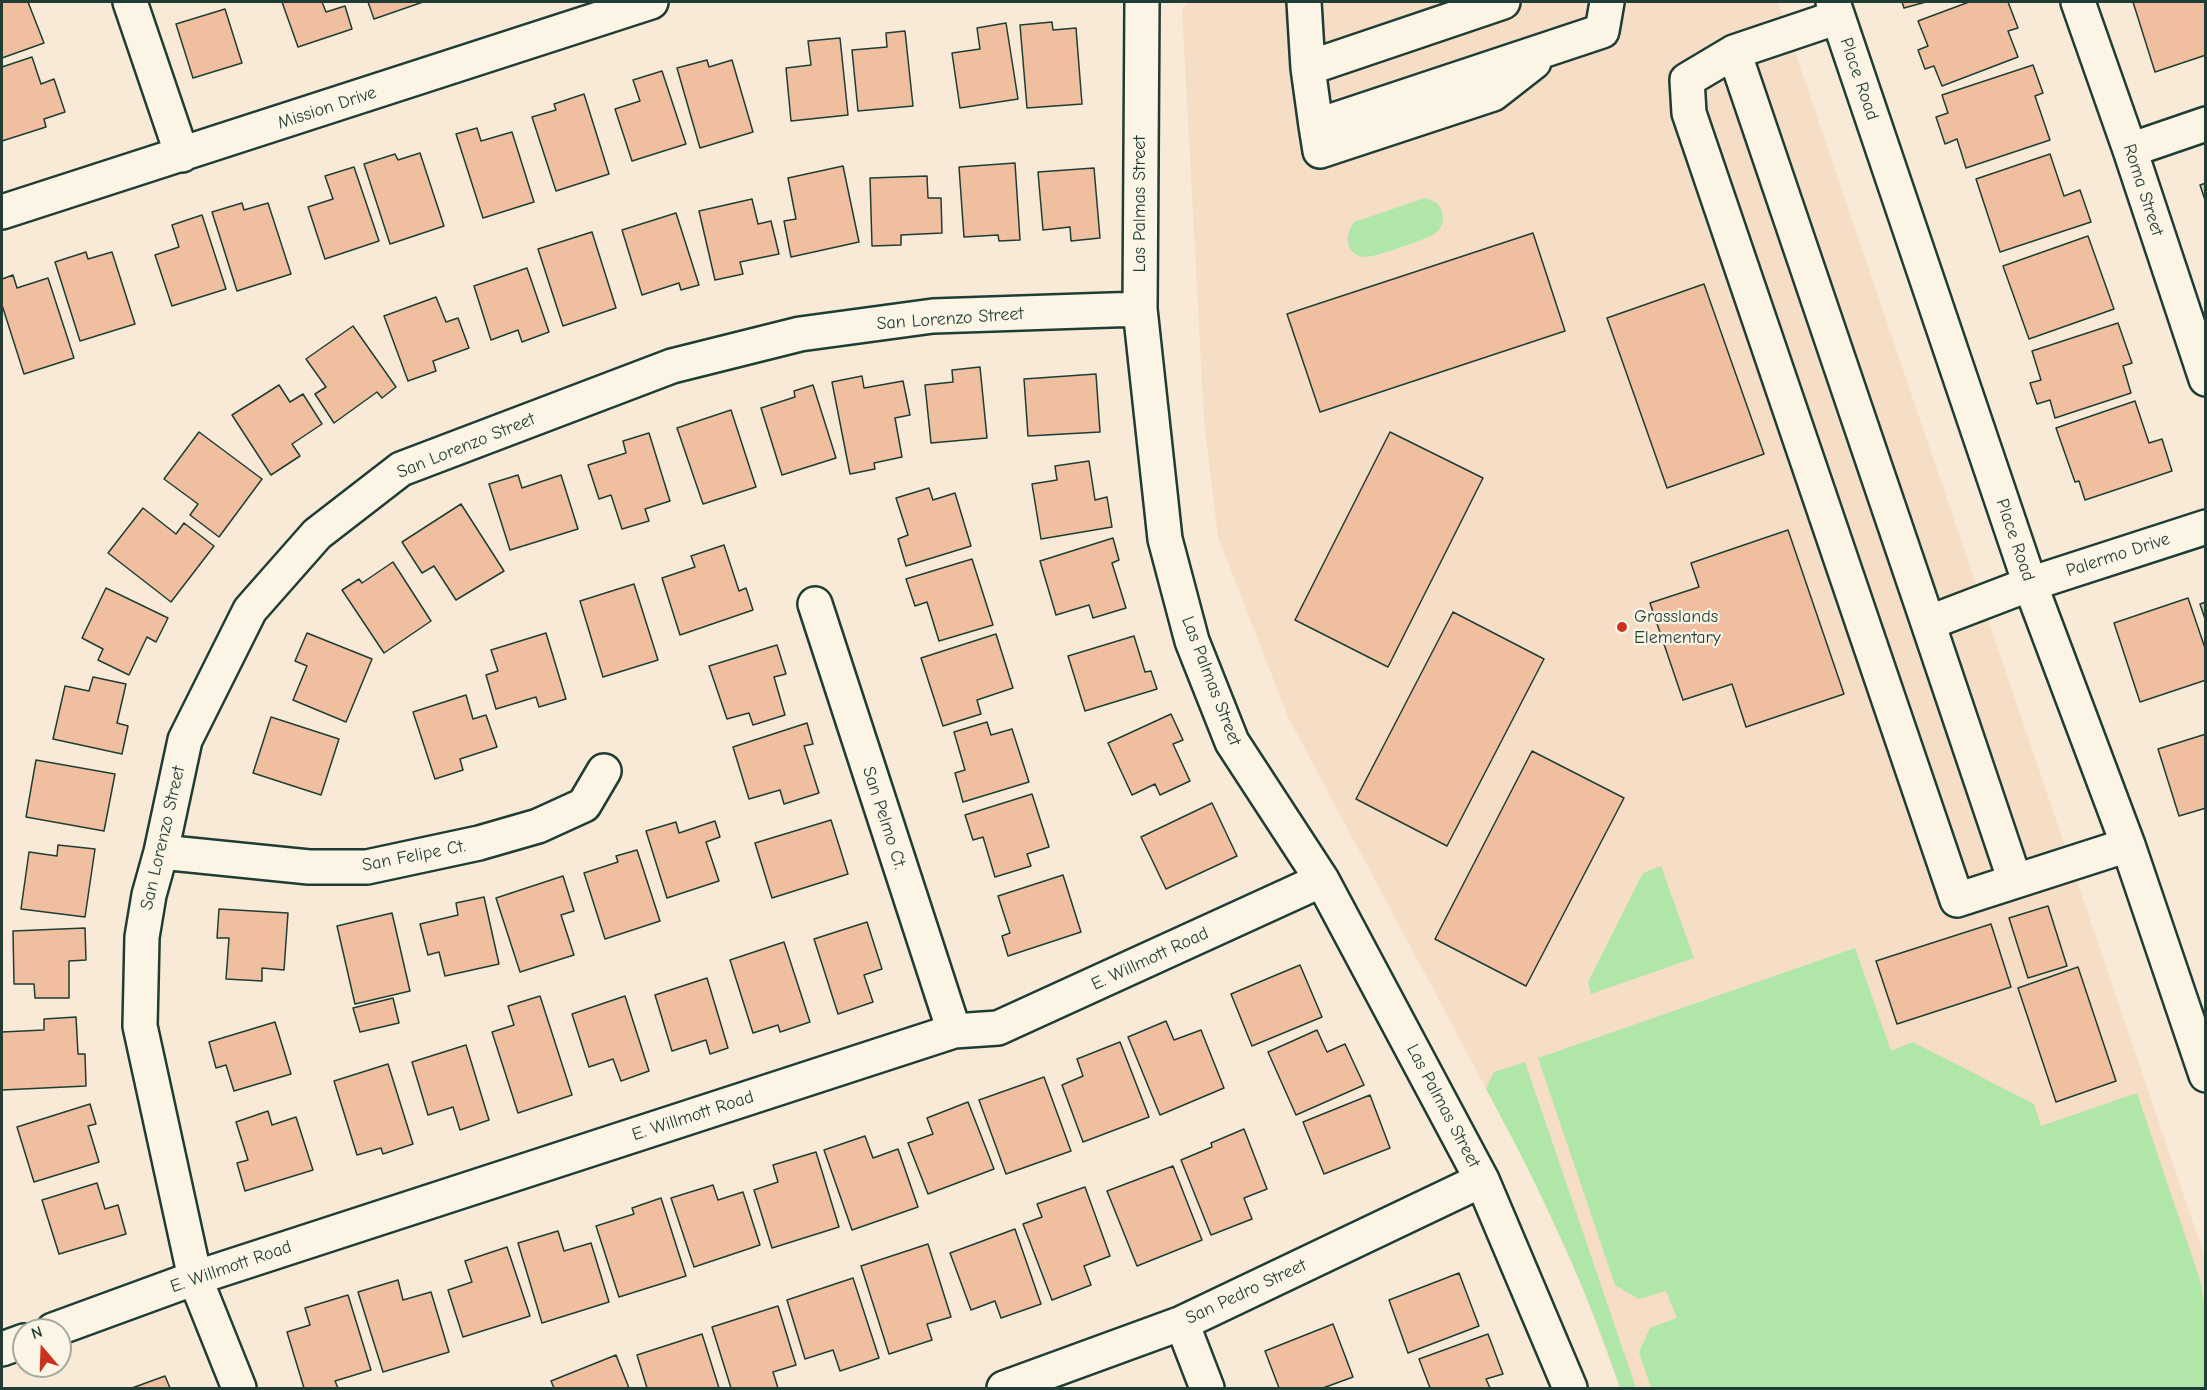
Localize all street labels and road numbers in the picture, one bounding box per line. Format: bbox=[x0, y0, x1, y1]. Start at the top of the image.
street label: Place Road bbox=[1835, 35, 1883, 123]
street label: Mission Drive bbox=[275, 82, 379, 134]
street label: Las Palmas Street bbox=[1129, 136, 1151, 272]
street label: Roma Street bbox=[2118, 141, 2168, 239]
street label: San Lorenzo Street bbox=[876, 303, 1024, 335]
street label: San Lorenzo Street bbox=[394, 408, 538, 484]
street label: Place Road bbox=[1991, 496, 2039, 584]
street label: Palermo Drive bbox=[2063, 528, 2173, 582]
street label: Las Palmas Street bbox=[1176, 613, 1246, 749]
street label: San Lorenzo Street bbox=[136, 764, 190, 912]
street label: San Pelmo Ct. bbox=[857, 764, 911, 872]
street label: San Felipe Ct. bbox=[360, 835, 468, 877]
street label: E. Willmott Road bbox=[1088, 922, 1212, 996]
street label: Las Palmas Street bbox=[1401, 1041, 1485, 1171]
street label: E. Willmott Road bbox=[629, 1086, 757, 1146]
street label: E. Willmott Road bbox=[168, 1236, 294, 1298]
street label: San Pedro Street bbox=[1182, 1255, 1310, 1329]

